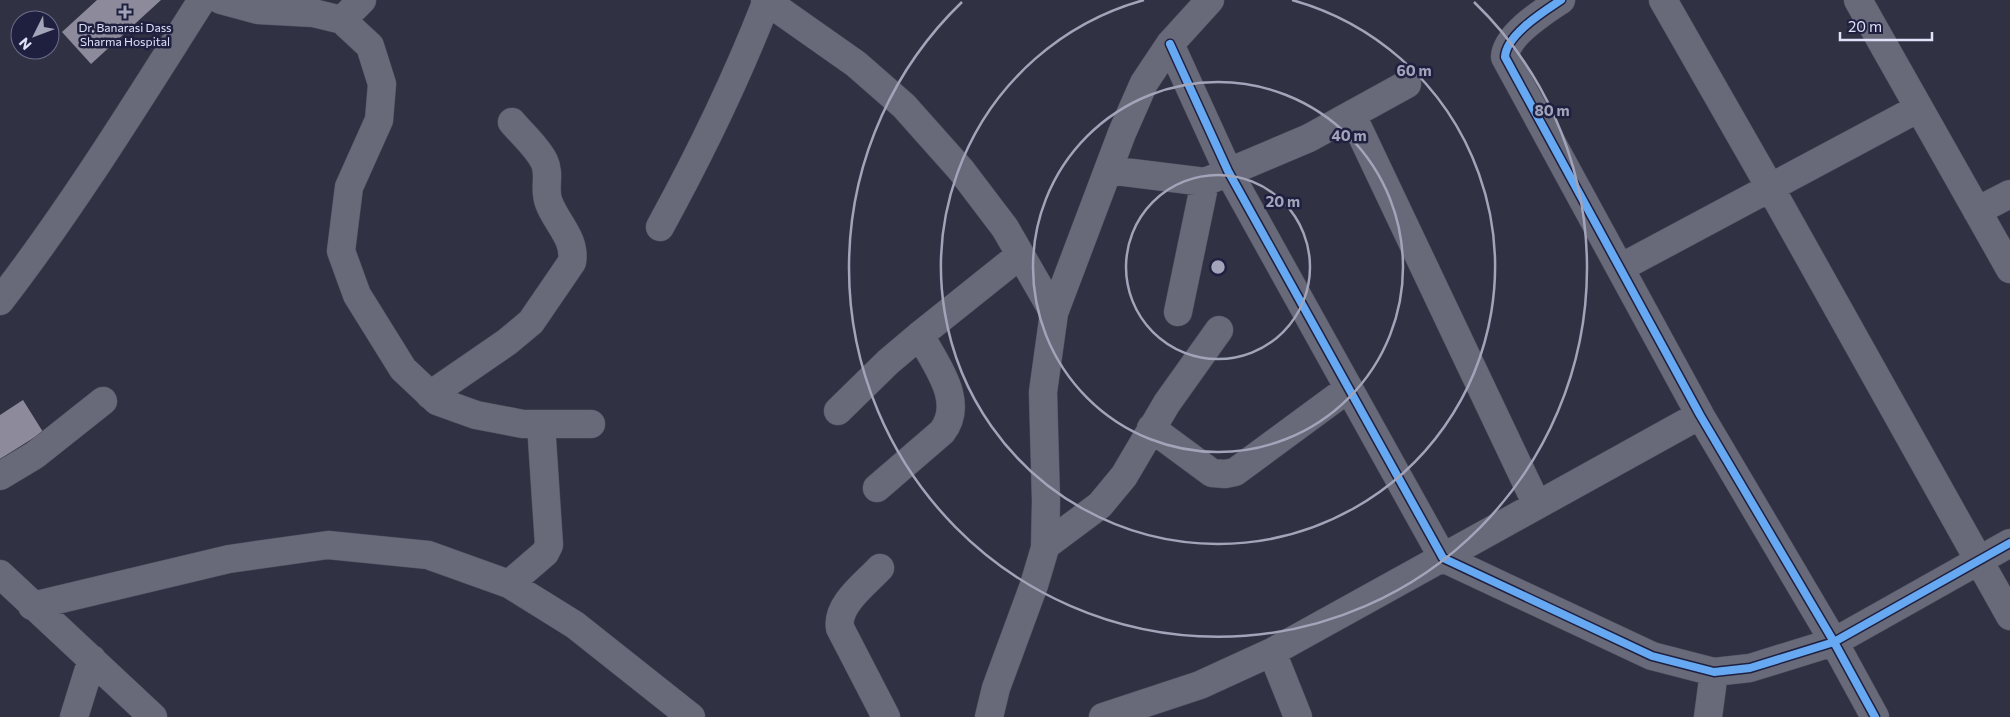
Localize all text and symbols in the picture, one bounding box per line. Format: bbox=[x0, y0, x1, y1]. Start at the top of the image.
marker: Dr. Banarasi Dass Sharma Hospital bbox=[118, 5, 132, 19]
north arrow bbox=[10, 10, 60, 60]
scale bar bbox=[1840, 10, 1932, 42]
text: 20 m bbox=[1848, 17, 1882, 35]
place label: Dr. Banarasi Dass Sharma Hospital bbox=[78, 20, 172, 48]
text: N bbox=[15, 34, 35, 54]
text: 60 m bbox=[1396, 61, 1432, 79]
text: 80 m bbox=[1534, 101, 1570, 119]
text: 40 m bbox=[1331, 126, 1367, 144]
text: 20 m bbox=[1266, 192, 1300, 210]
centre of rings bbox=[1209, 258, 1227, 276]

